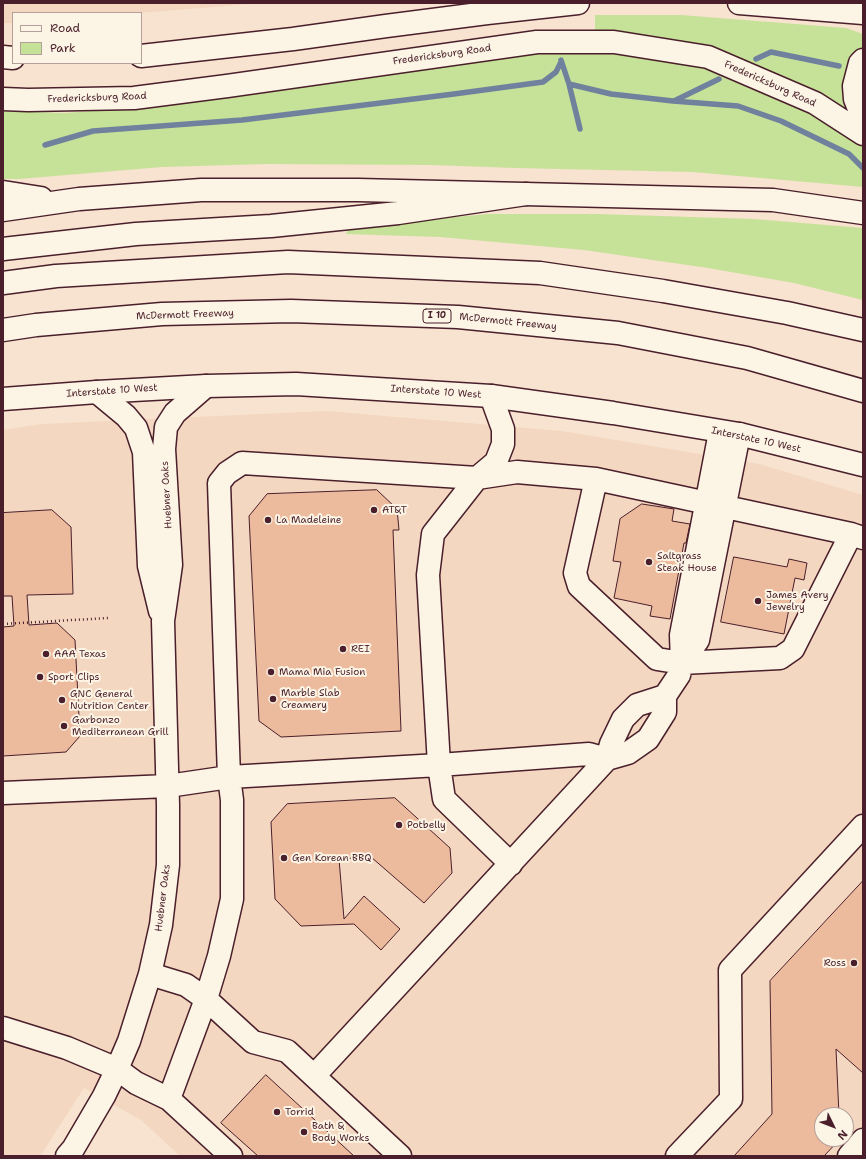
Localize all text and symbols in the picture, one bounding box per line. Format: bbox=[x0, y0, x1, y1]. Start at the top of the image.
legend bbox=[12, 12, 142, 64]
text: Road bbox=[50, 20, 80, 36]
text: Park bbox=[50, 40, 76, 56]
street label: Fredericksburg Road bbox=[392, 42, 492, 68]
street label: Fredericksburg Road bbox=[722, 58, 818, 110]
street label: Fredericksburg Road bbox=[47, 90, 147, 106]
street label: McDermott Freeway bbox=[136, 307, 234, 323]
road number: I 10 bbox=[423, 309, 451, 323]
street label: McDermott Freeway bbox=[459, 311, 557, 333]
street label: Interstate 10 West bbox=[66, 382, 158, 400]
street label: Interstate 10 West bbox=[390, 383, 482, 401]
street label: Interstate 10 West bbox=[710, 425, 802, 455]
street label: Huebner Oaks bbox=[159, 461, 175, 529]
place label: AT&T bbox=[382, 504, 407, 516]
marker: AT&T bbox=[369, 505, 379, 515]
place label: La Madeleine bbox=[276, 514, 341, 526]
marker: La Madeleine bbox=[263, 515, 273, 525]
place label: Saltgrass Steak House bbox=[657, 550, 717, 574]
marker: Saltgrass Steak House bbox=[644, 557, 654, 567]
place label: James Avery Jewelry bbox=[766, 589, 829, 612]
marker: James Avery Jewelry bbox=[753, 596, 763, 606]
place label: REI bbox=[351, 643, 370, 655]
marker: REI bbox=[338, 644, 348, 654]
place label: AAA Texas bbox=[54, 648, 106, 660]
marker: AAA Texas bbox=[41, 649, 51, 659]
place label: Mama Mia Fusion bbox=[279, 666, 365, 678]
marker: Mama Mia Fusion bbox=[266, 667, 276, 677]
place label: Sport Clips bbox=[48, 671, 99, 683]
marker: Sport Clips bbox=[35, 672, 45, 682]
place label: Marble Slab Creamery bbox=[281, 687, 340, 710]
place label: GNC General Nutrition Center bbox=[70, 688, 149, 712]
marker: Marble Slab Creamery bbox=[268, 694, 278, 704]
marker: GNC General Nutrition Center bbox=[57, 695, 67, 705]
place label: Garbonzo Mediterranean Grill bbox=[72, 714, 168, 738]
marker: Garbonzo Mediterranean Grill bbox=[59, 721, 69, 731]
place label: Potbelly bbox=[407, 819, 446, 831]
marker: Potbelly bbox=[394, 820, 404, 830]
place label: Gen Korean BBQ bbox=[292, 852, 371, 864]
marker: Gen Korean BBQ bbox=[279, 853, 289, 863]
street label: Huebner Oaks bbox=[153, 864, 173, 932]
place label: Ross bbox=[824, 957, 846, 969]
marker: Ross bbox=[849, 958, 859, 968]
place label: Torrid bbox=[285, 1106, 314, 1118]
marker: Torrid bbox=[272, 1107, 282, 1117]
north arrow bbox=[814, 1107, 854, 1147]
place label: Bath & Body Works bbox=[312, 1120, 369, 1144]
marker: Bath & Body Works bbox=[299, 1127, 309, 1137]
text: N bbox=[834, 1127, 851, 1143]

